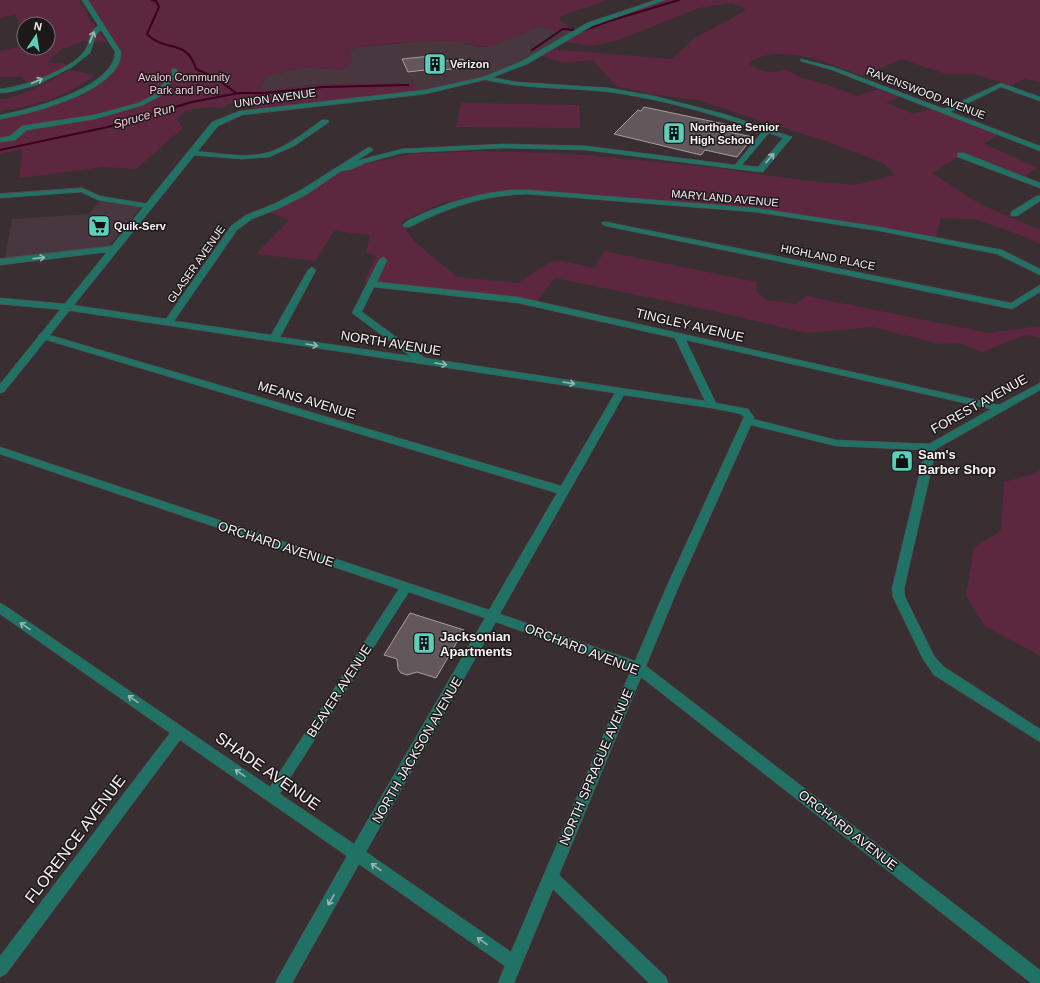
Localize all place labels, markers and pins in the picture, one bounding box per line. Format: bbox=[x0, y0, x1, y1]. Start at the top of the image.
building icon: Verizon bbox=[422, 51, 448, 77]
place label: Verizon bbox=[450, 58, 489, 70]
building icon: Northgate Senior High School bbox=[661, 120, 687, 146]
place label: Northgate Senior High School bbox=[690, 121, 780, 146]
supermarket icon: Quik-Serv bbox=[86, 213, 112, 239]
place label: Quik-Serv bbox=[114, 220, 167, 232]
place label: Sam's Barber Shop bbox=[918, 447, 996, 477]
shop icon: Sam's Barber Shop bbox=[889, 448, 915, 474]
place label: Jacksonian Apartments bbox=[440, 629, 512, 659]
building icon: Jacksonian Apartments bbox=[411, 630, 437, 656]

